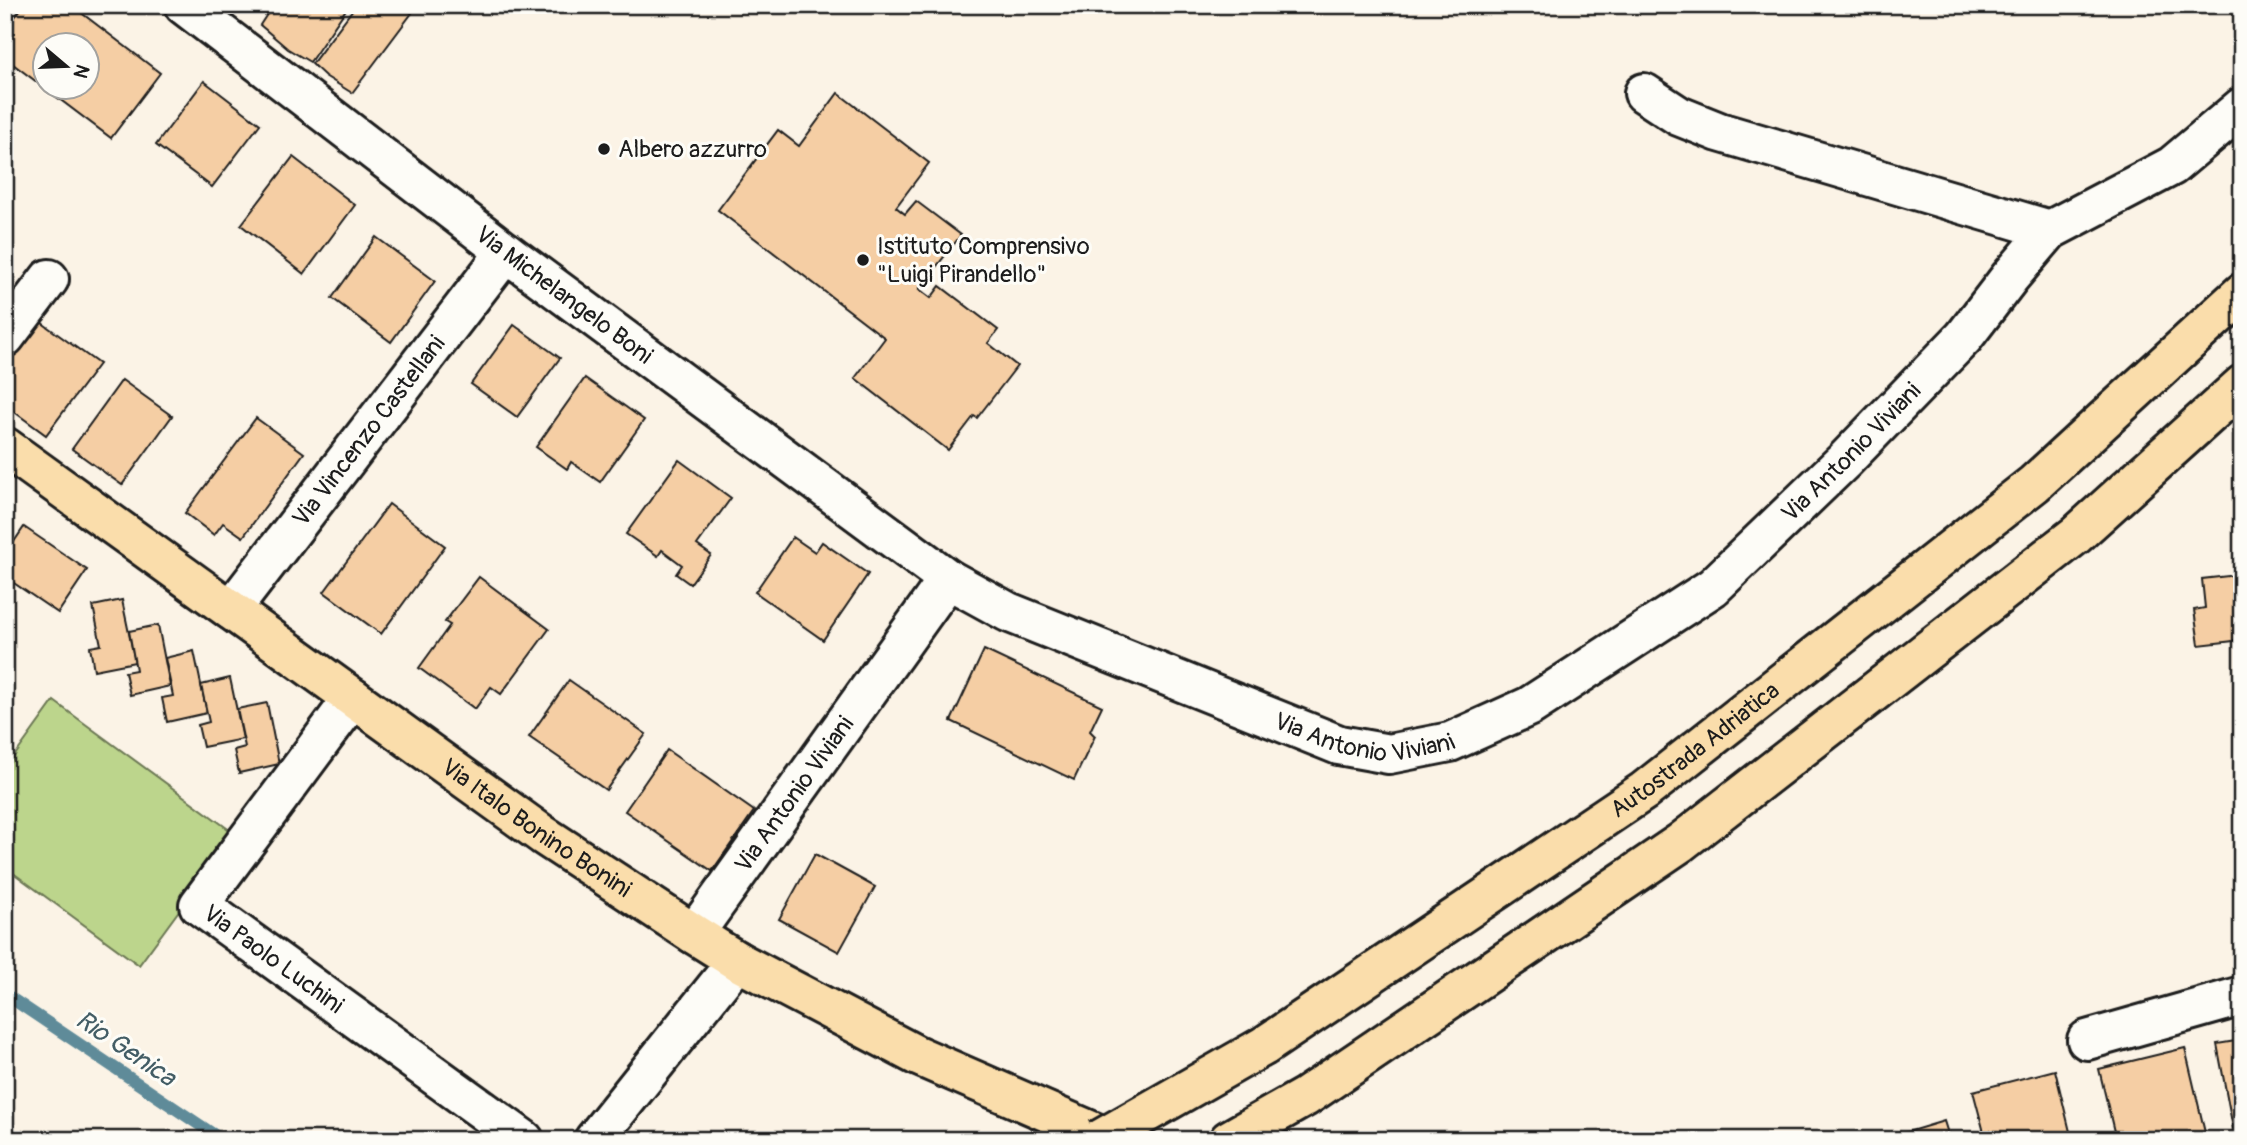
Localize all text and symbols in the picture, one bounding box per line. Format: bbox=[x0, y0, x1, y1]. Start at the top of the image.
north arrow bbox=[32, 32, 102, 102]
text: N bbox=[68, 61, 95, 81]
place label: Albero azzurro bbox=[618, 135, 767, 164]
marker: Albero azzurro bbox=[596, 141, 612, 157]
street label: Via Michelangelo Boni bbox=[469, 220, 658, 370]
place label: Istituto Comprensivo "Luigi Pirandello" bbox=[877, 232, 1090, 289]
marker: Istituto Comprensivo "Luigi Pirandello" bbox=[855, 252, 871, 268]
street label: Via Vincenzo Castellani bbox=[287, 330, 452, 532]
street label: Via Antonio Viviani bbox=[1776, 377, 1927, 528]
street label: Autostrada Adriatica bbox=[1605, 676, 1785, 824]
street label: Via Antonio Viviani bbox=[1270, 707, 1460, 769]
street label: Via Antonio Viviani bbox=[729, 711, 860, 878]
street label: Via Italo Bonino Bonini bbox=[436, 753, 637, 904]
street label: Via Paolo Luchini bbox=[197, 899, 349, 1020]
water label: Rio Genica bbox=[69, 1004, 183, 1095]

